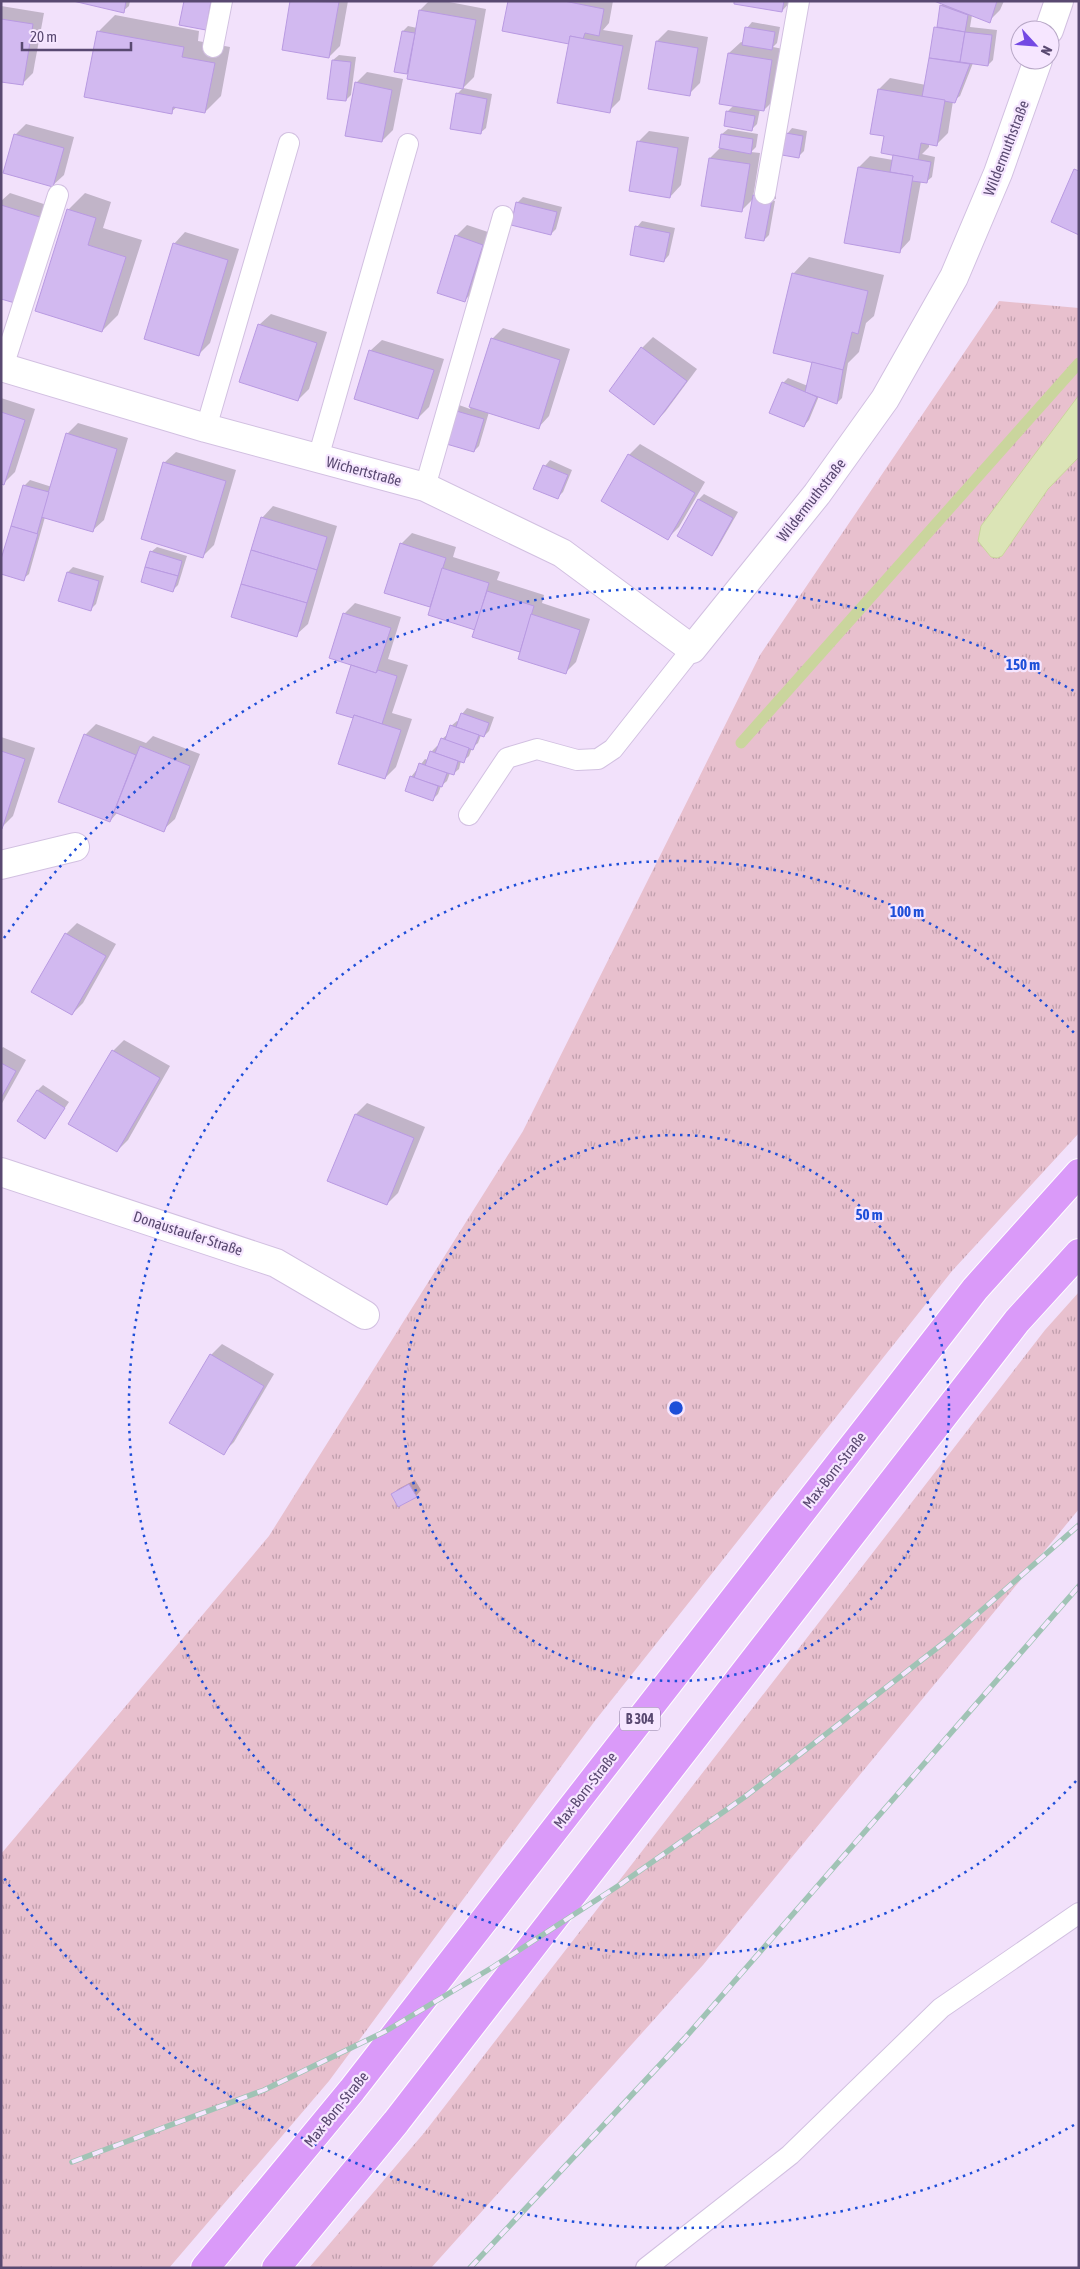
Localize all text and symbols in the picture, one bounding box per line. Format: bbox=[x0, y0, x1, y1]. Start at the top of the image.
scale bar bbox=[22, 20, 131, 52]
north arrow bbox=[1010, 20, 1060, 70]
text: 20 m bbox=[30, 28, 57, 45]
text: N bbox=[1038, 43, 1056, 58]
street label: Wildermuthstraße bbox=[980, 98, 1032, 198]
street label: Wichertstraße bbox=[325, 453, 404, 489]
street label: Wildermuthstraße bbox=[773, 455, 849, 545]
text: 150 m bbox=[1006, 656, 1040, 673]
text: 100 m bbox=[890, 903, 924, 920]
text: 50 m bbox=[856, 1206, 883, 1223]
street label: Donaustaufer Straße bbox=[131, 1207, 245, 1259]
centre of rings bbox=[667, 1399, 685, 1417]
street label: Max-Born-Straße bbox=[799, 1428, 869, 1511]
road number: B 304 bbox=[620, 1708, 660, 1730]
street label: Max-Born-Straße bbox=[550, 1748, 620, 1831]
street label: Max-Born-Straße bbox=[300, 2068, 372, 2150]

